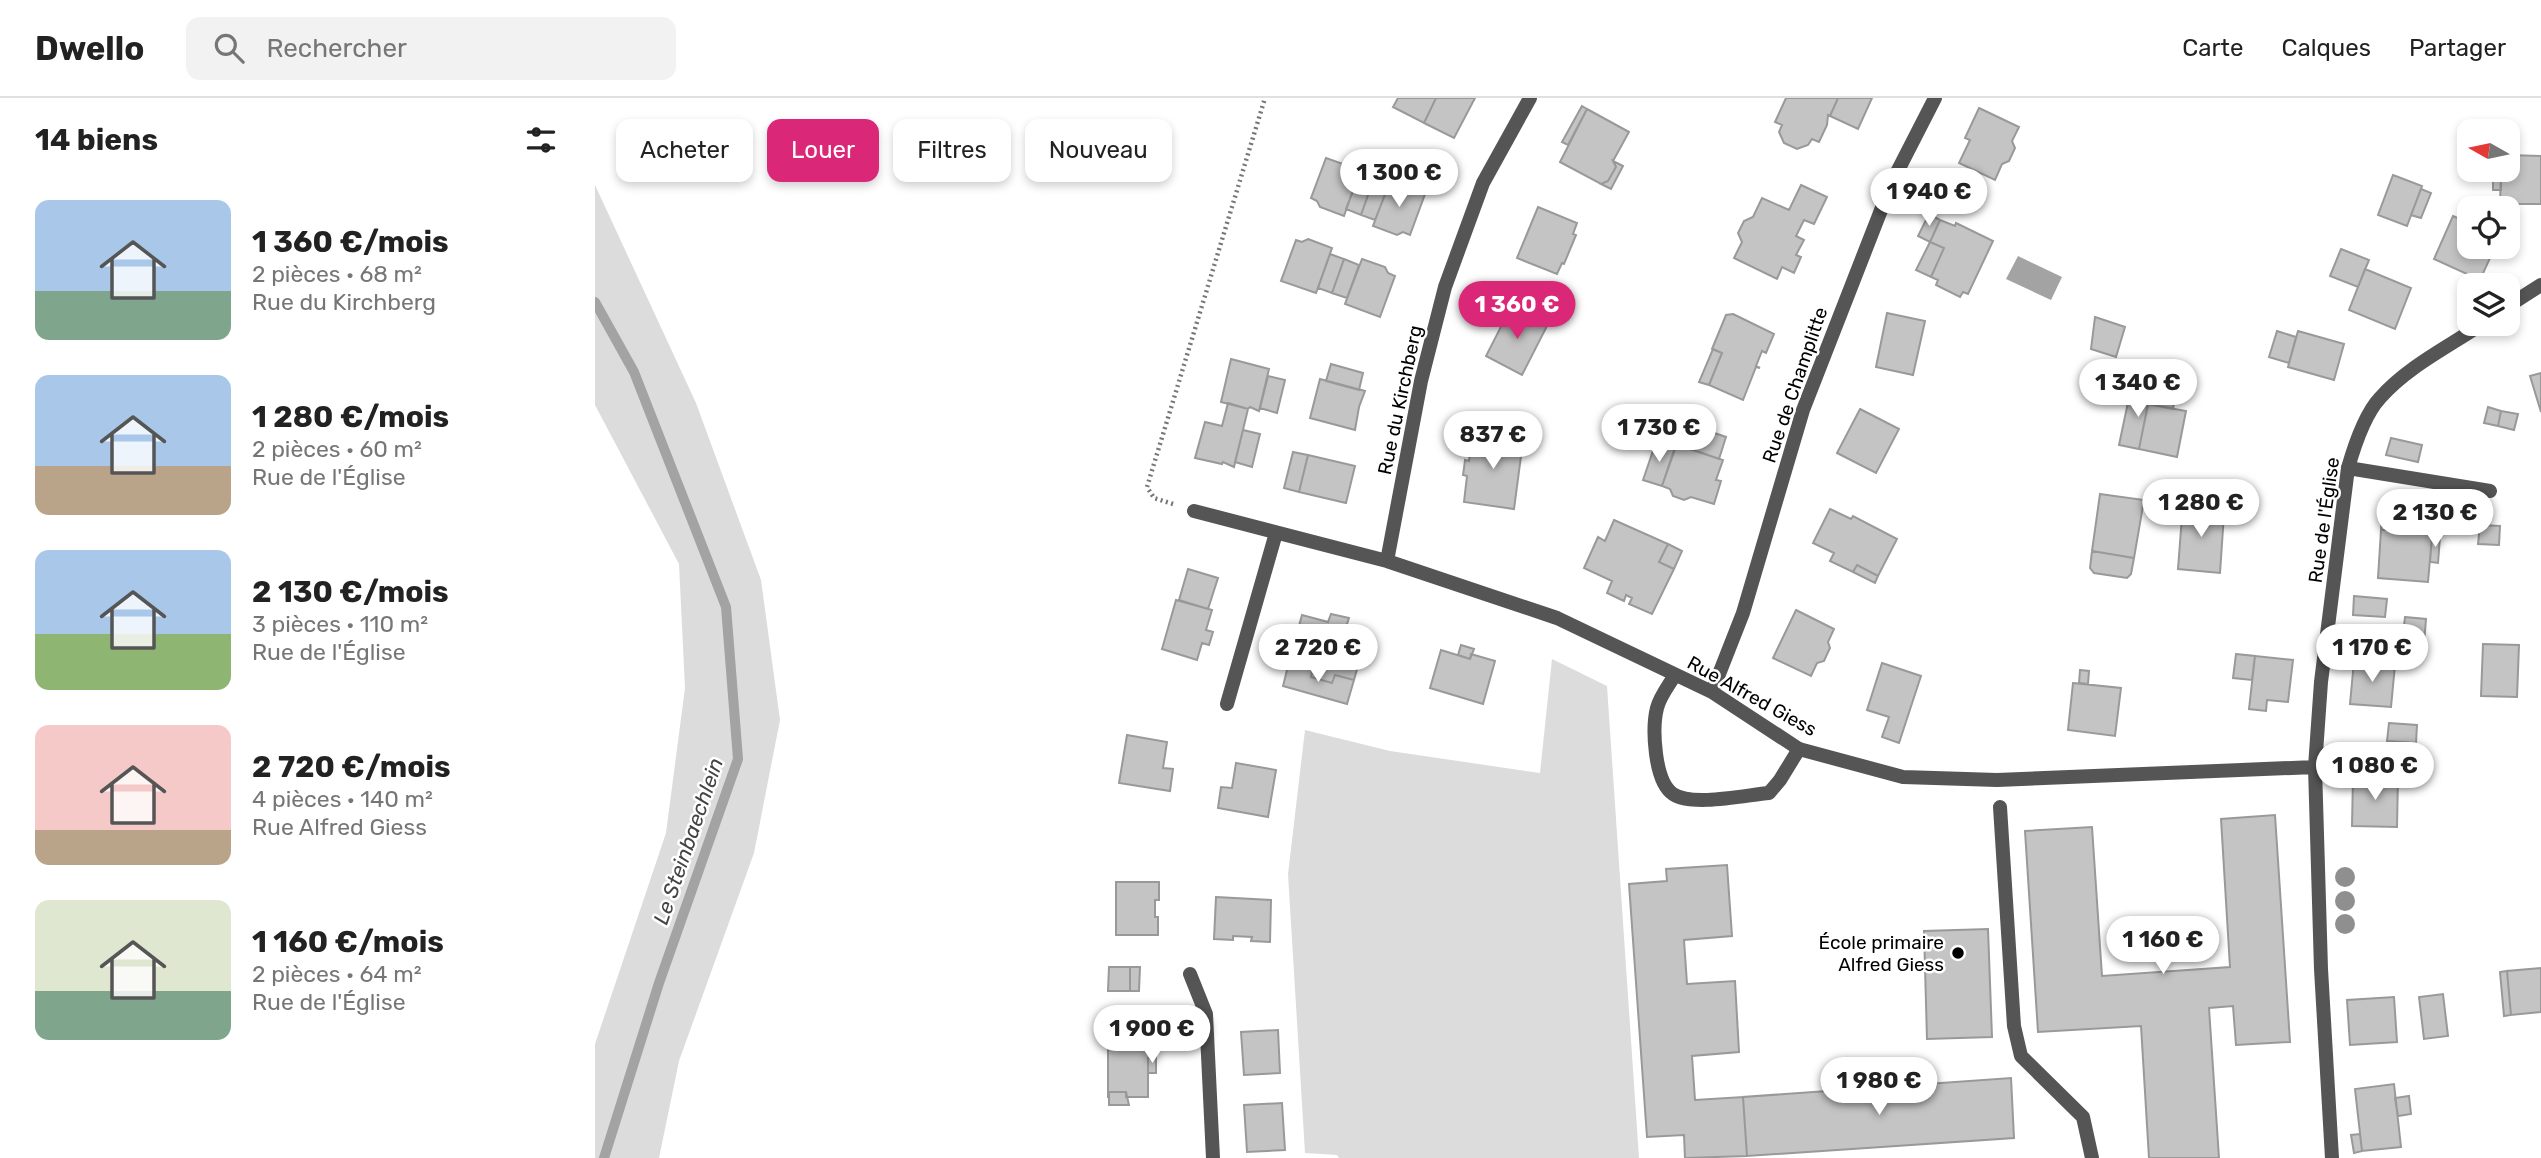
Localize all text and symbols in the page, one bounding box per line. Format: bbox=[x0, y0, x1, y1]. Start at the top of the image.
search box bbox=[186, 17, 676, 80]
text: Dwello bbox=[35, 29, 144, 68]
icon: search bbox=[210, 29, 248, 67]
text: Rechercher bbox=[266, 33, 407, 64]
text: Carte bbox=[2182, 34, 2243, 62]
text: Calques bbox=[2281, 34, 2371, 62]
text: Partager bbox=[2409, 34, 2506, 62]
chip: Acheter bbox=[616, 119, 753, 182]
chip: Louer bbox=[767, 119, 879, 182]
chip: Filtres bbox=[893, 119, 1011, 182]
chip: Nouveau bbox=[1025, 119, 1172, 182]
north arrow bbox=[2457, 119, 2520, 182]
map controls bbox=[2457, 119, 2520, 336]
icon: filters bbox=[522, 121, 560, 159]
text: 14 biens bbox=[35, 122, 158, 158]
pin: 1 300 € bbox=[1334, 150, 1464, 209]
text: 1 300 € bbox=[1356, 158, 1442, 186]
pin: 1 940 € bbox=[1864, 169, 1994, 228]
text: 1 940 € bbox=[1886, 177, 1972, 205]
button: locate bbox=[2457, 196, 2520, 259]
text: 1 360 €/mois bbox=[252, 224, 449, 260]
icon: home bbox=[91, 228, 175, 312]
text: 2 pièces · 68 m² bbox=[252, 260, 422, 288]
button: layers bbox=[2457, 273, 2520, 336]
pin: 1 360 € bbox=[1452, 282, 1582, 341]
text: Rue du Kirchberg bbox=[252, 288, 436, 316]
text: 1 360 € bbox=[1474, 290, 1560, 318]
street label: Rue de Champlitte bbox=[1758, 304, 1832, 466]
street label: Rue du Kirchberg bbox=[1373, 323, 1427, 477]
pin: 1 340 € bbox=[2073, 360, 2203, 419]
text: 1 340 € bbox=[2095, 368, 2181, 396]
text: 1 280 €/mois bbox=[252, 399, 449, 435]
icon: home bbox=[91, 403, 175, 487]
pin: 1 730 € bbox=[1594, 404, 1724, 464]
pin: 837 € bbox=[1444, 412, 1542, 471]
text: 1 730 € bbox=[1617, 413, 1701, 441]
text: 837 € bbox=[1460, 420, 1526, 448]
text: 2 pièces · 60 m² bbox=[252, 435, 422, 463]
street label: Rue de l'Église bbox=[2304, 456, 2344, 584]
text: Rue de l'Église bbox=[252, 463, 406, 491]
pin: 1 280 € bbox=[2136, 480, 2266, 539]
text: 1 280 € bbox=[2158, 488, 2244, 516]
pin: 2 130 € bbox=[2370, 490, 2500, 549]
text: 2 130 € bbox=[2392, 498, 2478, 526]
text: 2 130 €/mois bbox=[252, 574, 449, 610]
icon: home bbox=[91, 578, 175, 662]
text: 3 pièces · 110 m² bbox=[252, 610, 428, 638]
pin: 2 720 € bbox=[1253, 624, 1383, 684]
pin: 1 170 € bbox=[2307, 624, 2437, 684]
text: 2 720 € bbox=[1275, 633, 1361, 661]
text: 1 170 € bbox=[2332, 633, 2412, 661]
text: Rue de l'Église bbox=[252, 638, 406, 666]
street label: Rue Alfred Giess bbox=[1683, 651, 1821, 741]
pin: 1 080 € bbox=[2310, 742, 2440, 802]
text: 2 720 €/mois bbox=[252, 749, 451, 785]
text: 1 080 € bbox=[2332, 751, 2418, 779]
icon: home bbox=[91, 753, 175, 837]
water label: Le Steinbaechlein bbox=[648, 754, 728, 928]
text: 4 pièces · 140 m² bbox=[252, 785, 433, 813]
text: Rue Alfred Giess bbox=[252, 813, 427, 841]
pin: 1 160 € bbox=[2098, 916, 2228, 976]
text: 1 160 €/mois bbox=[252, 924, 444, 960]
text: 1 160 € bbox=[2122, 925, 2204, 953]
icon: home bbox=[91, 928, 175, 1012]
place label: École primaire Alfred Giess bbox=[1818, 931, 1944, 976]
marker: École primaire Alfred Giess bbox=[1950, 945, 1966, 961]
text: 2 pièces · 64 m² bbox=[252, 960, 422, 988]
text: Rue de l'Église bbox=[252, 988, 406, 1016]
pin: 1 900 € bbox=[1087, 1006, 1217, 1065]
text: 1 900 € bbox=[1109, 1014, 1195, 1042]
pin: 1 980 € bbox=[1814, 1058, 1944, 1117]
text: 1 980 € bbox=[1836, 1066, 1922, 1094]

